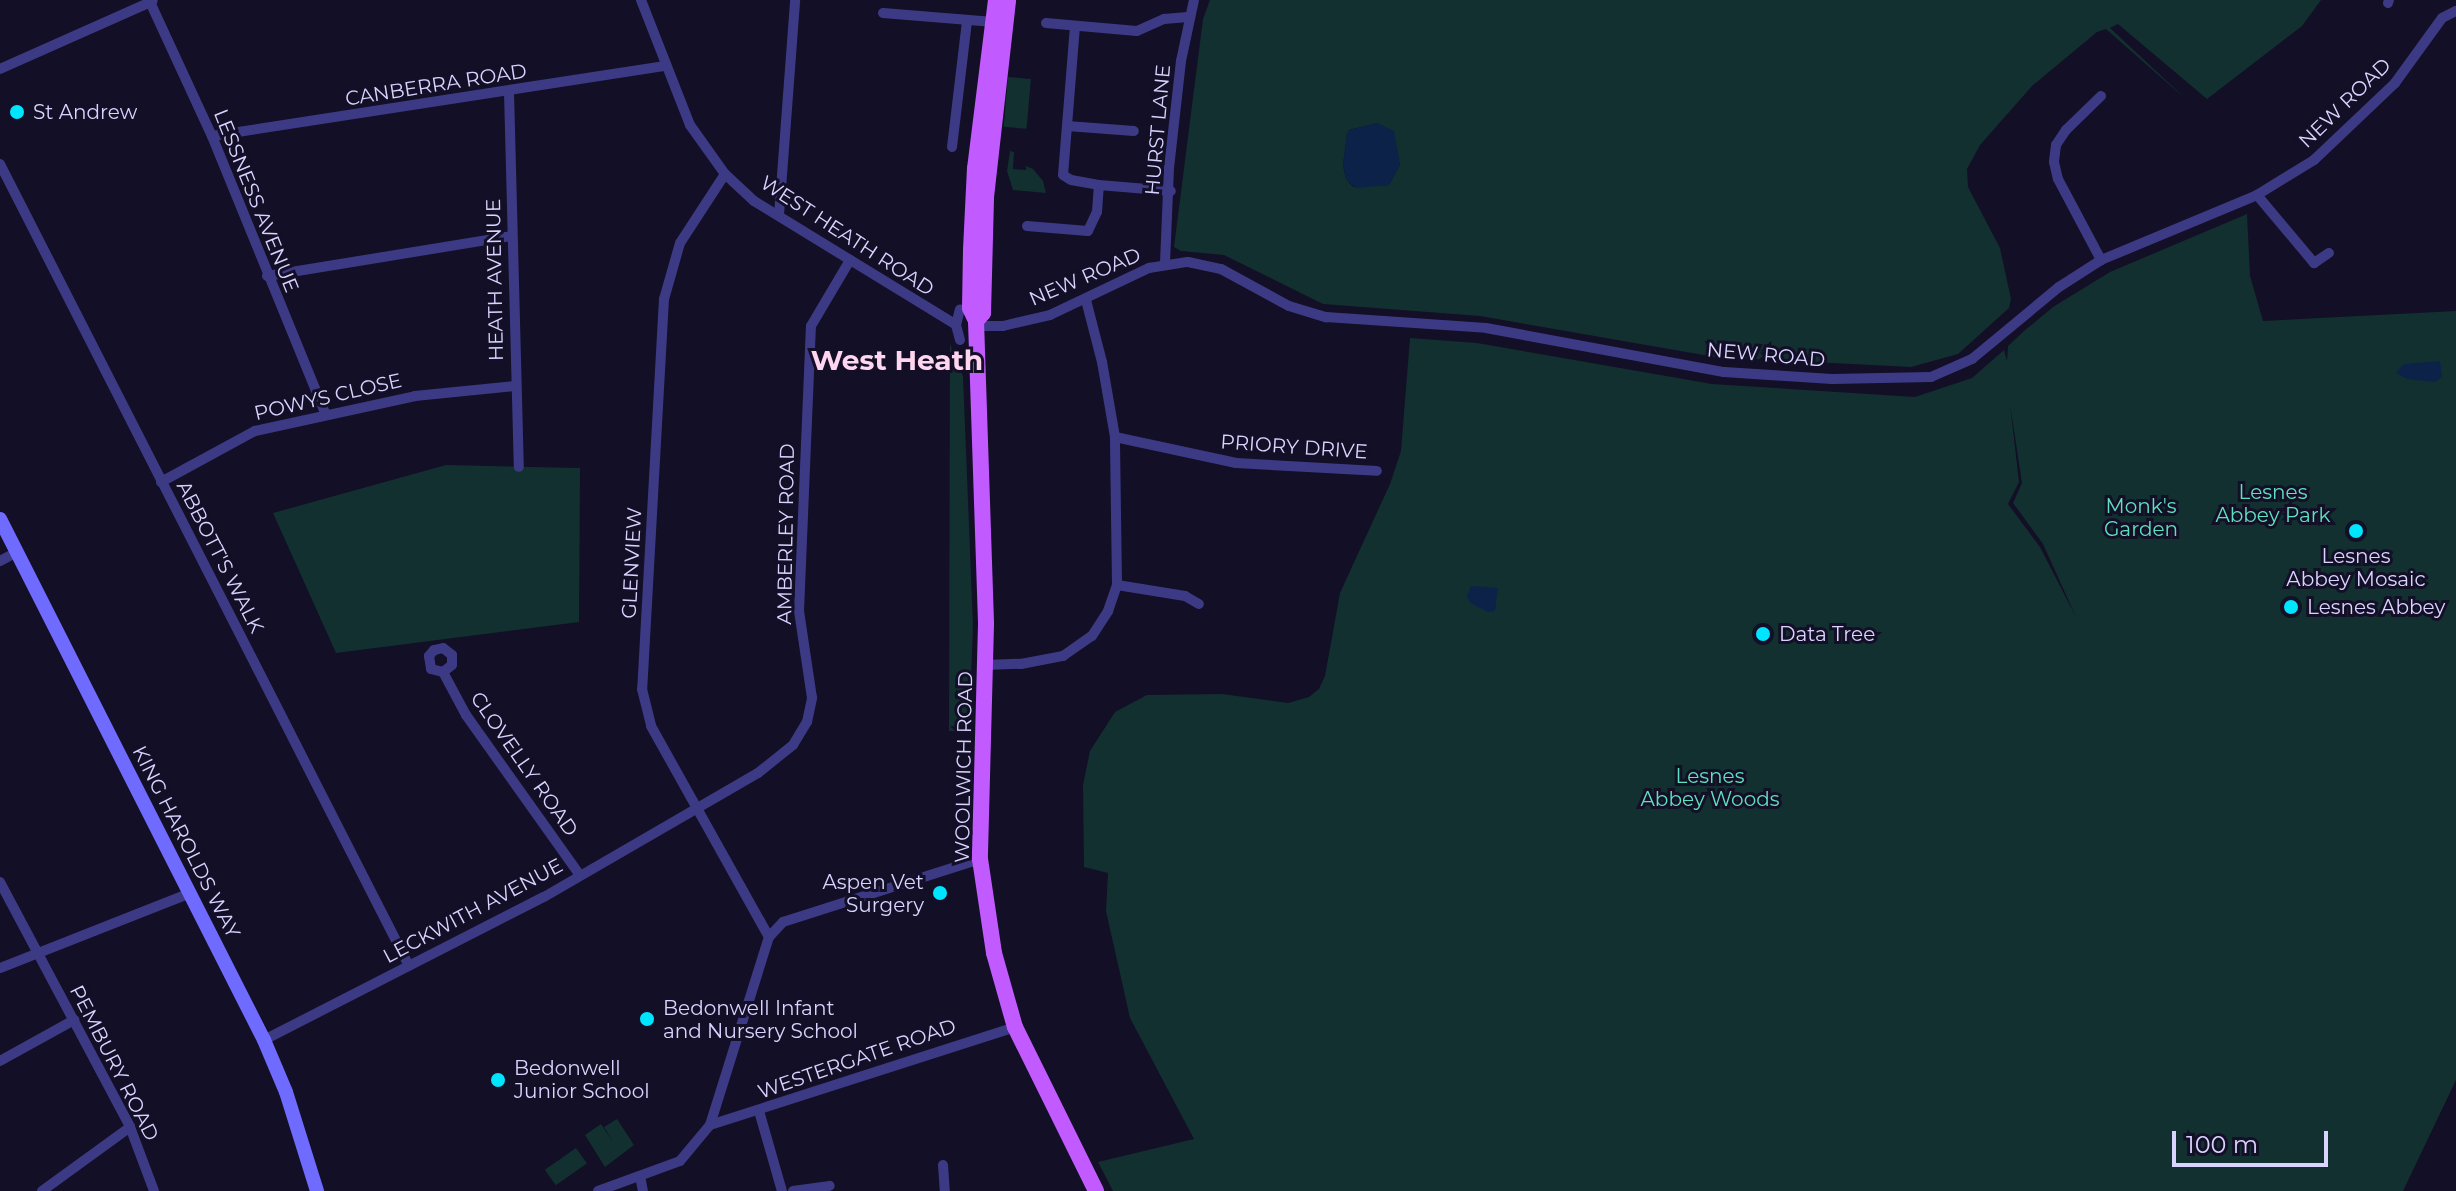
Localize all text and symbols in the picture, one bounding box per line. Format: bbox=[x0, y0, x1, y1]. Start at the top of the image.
street label: NEW ROAD bbox=[2294, 53, 2396, 153]
street label: CANBERRA ROAD bbox=[344, 59, 528, 111]
street label: HURST LANE bbox=[1140, 64, 1176, 196]
place label: St Andrew bbox=[33, 100, 137, 124]
marker: St Andrew bbox=[8, 103, 26, 121]
street label: LESSNESS AVENUE bbox=[208, 106, 304, 296]
street label: WEST HEATH ROAD bbox=[756, 171, 938, 301]
street label: HEATH AVENUE bbox=[482, 199, 508, 361]
street label: NEW ROAD bbox=[1026, 243, 1144, 311]
street label: NEW ROAD bbox=[1706, 338, 1826, 372]
district label: West Heath bbox=[811, 343, 983, 377]
street label: POWYS CLOSE bbox=[252, 368, 404, 426]
street label: PRIORY DRIVE bbox=[1220, 430, 1368, 464]
street label: AMBERLEY ROAD bbox=[772, 443, 800, 625]
street label: ABBOTT'S WALK bbox=[171, 477, 269, 637]
park label: Lesnes Abbey Park bbox=[2215, 481, 2331, 528]
park label: Monk's Garden bbox=[2104, 494, 2178, 541]
street label: GLENVIEW bbox=[617, 507, 647, 619]
marker: Lesnes Abbey Mosaic bbox=[2347, 522, 2365, 540]
place label: Lesnes Abbey Mosaic bbox=[2286, 544, 2426, 591]
place label: Lesnes Abbey bbox=[2307, 595, 2445, 619]
marker: Lesnes Abbey bbox=[2282, 598, 2300, 616]
place label: Data Tree bbox=[1779, 622, 1875, 646]
marker: Data Tree bbox=[1754, 625, 1772, 643]
street label: WOOLWICH ROAD bbox=[950, 671, 978, 863]
street label: CLOVELLY ROAD bbox=[465, 687, 583, 841]
street label: KING HAROLDS WAY bbox=[127, 742, 245, 942]
park label: Lesnes Abbey Woods bbox=[1640, 764, 1780, 811]
street label: LECKWITH AVENUE bbox=[379, 854, 567, 968]
place label: Aspen Vet Surgery bbox=[823, 870, 924, 917]
marker: Aspen Vet Surgery bbox=[931, 884, 949, 902]
street label: PEMBURY ROAD bbox=[64, 981, 164, 1145]
place label: Bedonwell Infant and Nursery School bbox=[663, 996, 858, 1043]
marker: Bedonwell Infant and Nursery School bbox=[638, 1010, 656, 1028]
street label: WESTERGATE ROAD bbox=[755, 1014, 959, 1104]
place label: Bedonwell Junior School bbox=[514, 1056, 650, 1103]
marker: Bedonwell Junior School bbox=[489, 1071, 507, 1089]
scale bar bbox=[2176, 1115, 2332, 1165]
text: 100 m bbox=[2186, 1130, 2258, 1159]

